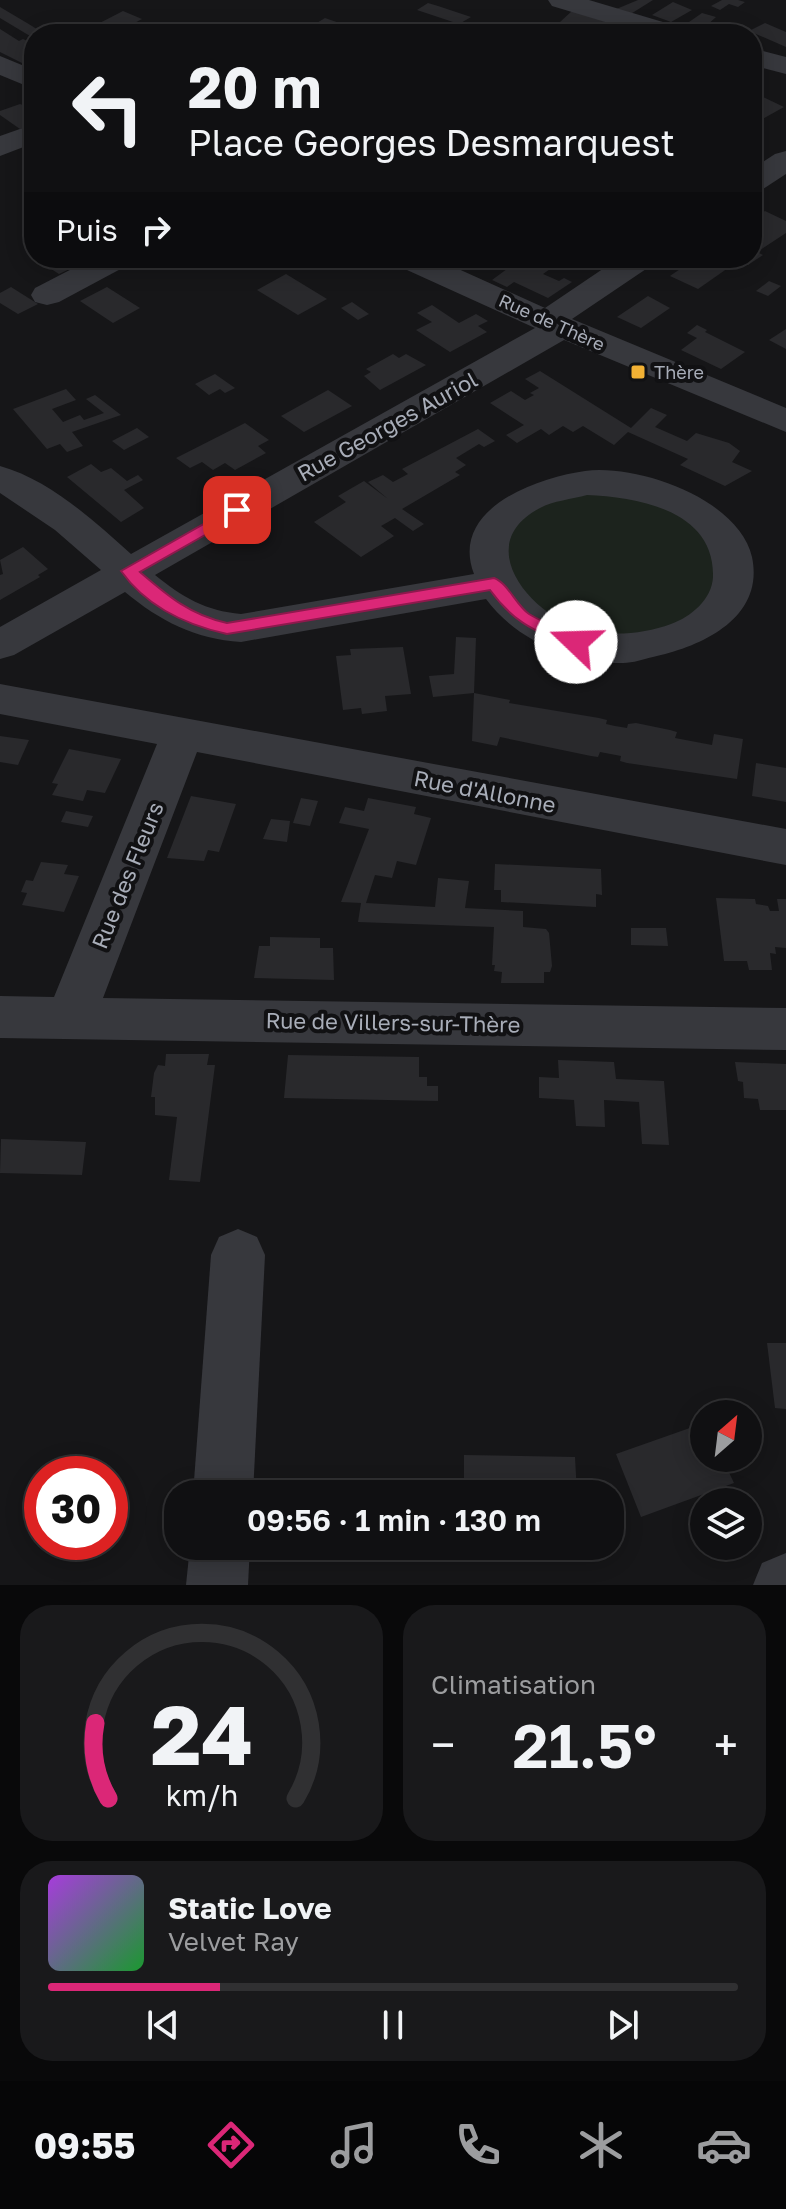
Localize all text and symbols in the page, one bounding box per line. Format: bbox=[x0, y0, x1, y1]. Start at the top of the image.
text: 20 m bbox=[188, 53, 322, 120]
icon: left bbox=[56, 56, 160, 160]
text: Place Georges Desmarquest bbox=[188, 121, 675, 164]
icon: right bbox=[134, 208, 178, 252]
text: Puis bbox=[56, 212, 118, 248]
street label: Rue de Thère bbox=[496, 289, 608, 355]
place label: Thère bbox=[654, 361, 704, 383]
marker: Thère bbox=[629, 363, 647, 381]
street label: Rue Georges Auriol bbox=[292, 365, 482, 487]
pin bbox=[203, 476, 271, 544]
icon: arrive bbox=[215, 488, 259, 532]
position arrow bbox=[534, 600, 618, 684]
street label: Rue d'Allonne bbox=[412, 764, 558, 818]
street label: Rue des Fleurs bbox=[85, 798, 169, 952]
street label: Rue de Villers-sur-Thère bbox=[265, 1006, 521, 1038]
north arrow bbox=[690, 1400, 762, 1472]
map controls bbox=[690, 1400, 762, 1560]
speed limit sign: 30 bbox=[24, 1456, 128, 1560]
button: layers bbox=[690, 1488, 762, 1560]
text: 09:56 · 1 min · 130 m bbox=[247, 1502, 541, 1538]
text: Climatisation bbox=[431, 1669, 596, 1700]
text: 24 bbox=[150, 1683, 253, 1783]
text: 21.5° bbox=[512, 1709, 657, 1781]
text: − bbox=[431, 1718, 455, 1771]
text: + bbox=[714, 1718, 738, 1771]
text: km/h bbox=[165, 1778, 238, 1812]
text: Static Love bbox=[168, 1890, 332, 1926]
text: Velvet Ray bbox=[168, 1926, 299, 1957]
icon: previous bbox=[141, 2003, 185, 2047]
icon: pause bbox=[371, 2003, 415, 2047]
icon: next bbox=[601, 2003, 645, 2047]
icon: directions bbox=[203, 2117, 259, 2173]
icon: music bbox=[326, 2117, 382, 2173]
icon: phone bbox=[450, 2117, 506, 2173]
icon: climate bbox=[573, 2117, 629, 2173]
icon: car bbox=[696, 2117, 752, 2173]
text: 09:55 bbox=[34, 2124, 135, 2167]

